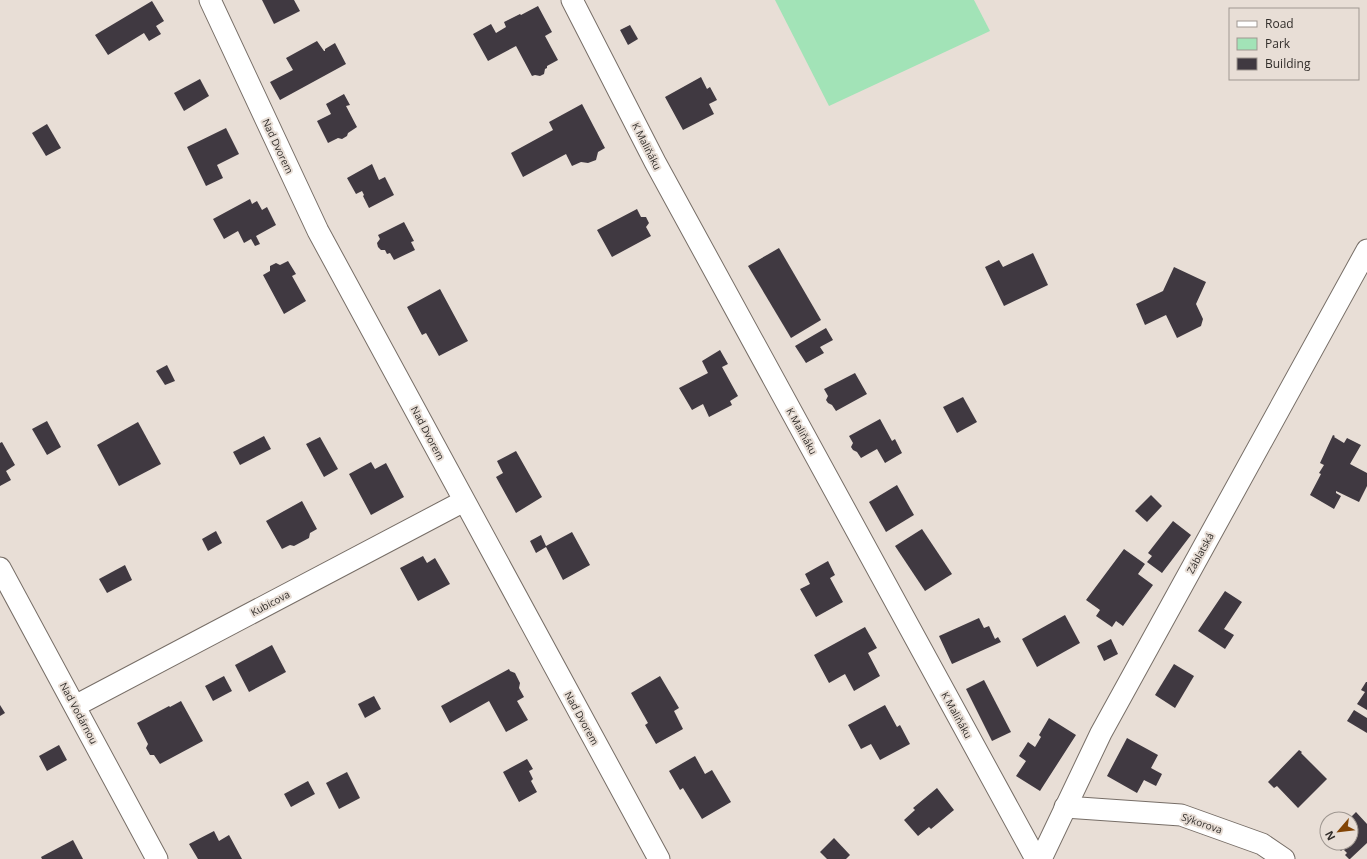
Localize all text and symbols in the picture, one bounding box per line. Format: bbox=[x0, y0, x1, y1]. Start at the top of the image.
legend bbox=[1229, 8, 1359, 80]
text: Road bbox=[1265, 15, 1294, 32]
text: Park bbox=[1265, 35, 1291, 52]
text: Building bbox=[1265, 55, 1311, 72]
street label: Nad Dvorem bbox=[259, 116, 297, 176]
street label: K Maliňáku bbox=[629, 120, 665, 172]
street label: Nad Dvorem bbox=[408, 404, 448, 462]
street label: K Maliňáku bbox=[783, 405, 821, 457]
street label: Záblatská bbox=[1183, 530, 1217, 576]
street label: Kubicova bbox=[248, 587, 292, 619]
street label: Nad Vodárnou bbox=[57, 680, 101, 746]
street label: Nad Dvorem bbox=[562, 689, 602, 747]
street label: K Maliňáku bbox=[938, 689, 976, 741]
street label: Sýkorova bbox=[1180, 809, 1224, 837]
north arrow bbox=[1319, 811, 1359, 851]
text: N bbox=[1321, 828, 1338, 843]

